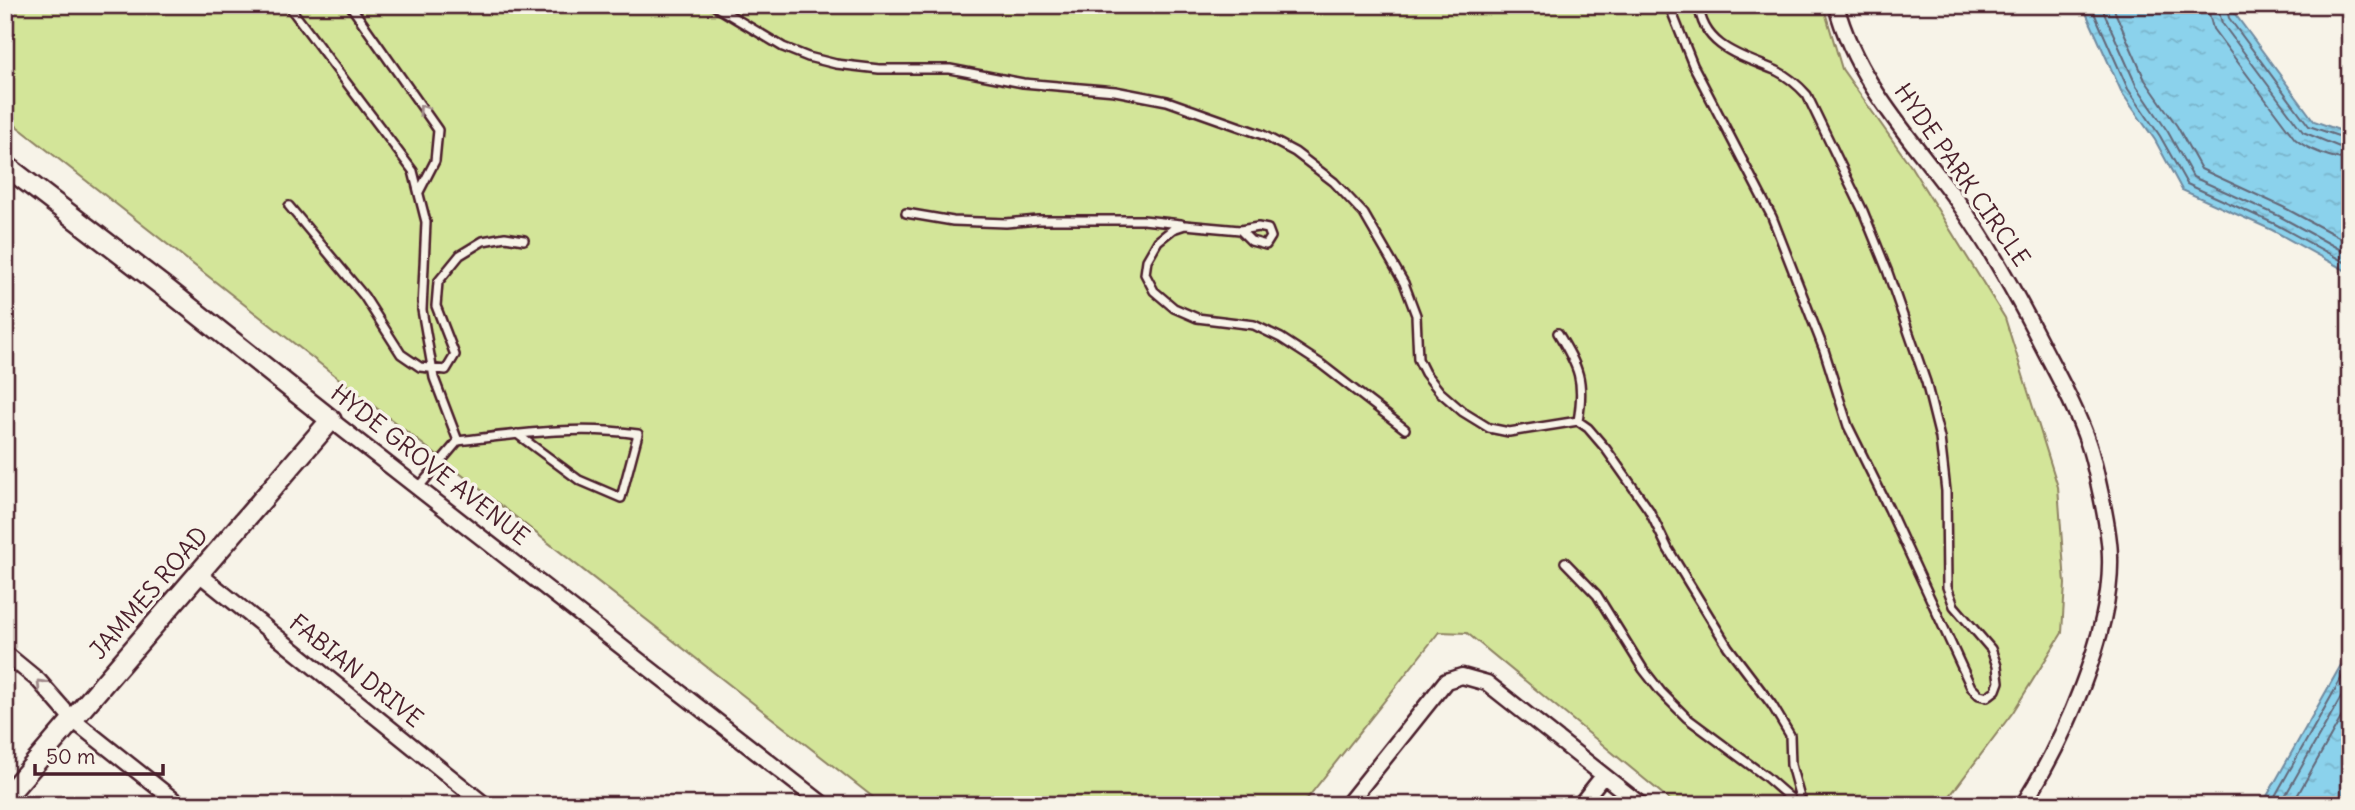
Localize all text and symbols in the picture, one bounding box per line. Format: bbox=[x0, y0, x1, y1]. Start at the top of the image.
street label: HYDE PARK CIRCLE bbox=[1888, 77, 2037, 272]
one-way arrow bbox=[419, 104, 431, 117]
street label: HYDE GROVE AVENUE bbox=[325, 377, 536, 551]
street label: JAMMES ROAD bbox=[82, 520, 214, 665]
street label: FABIAN DRIVE bbox=[284, 607, 430, 733]
one-way arrow bbox=[36, 680, 49, 693]
scale bar bbox=[35, 733, 163, 777]
text: 50 m bbox=[46, 743, 95, 770]

